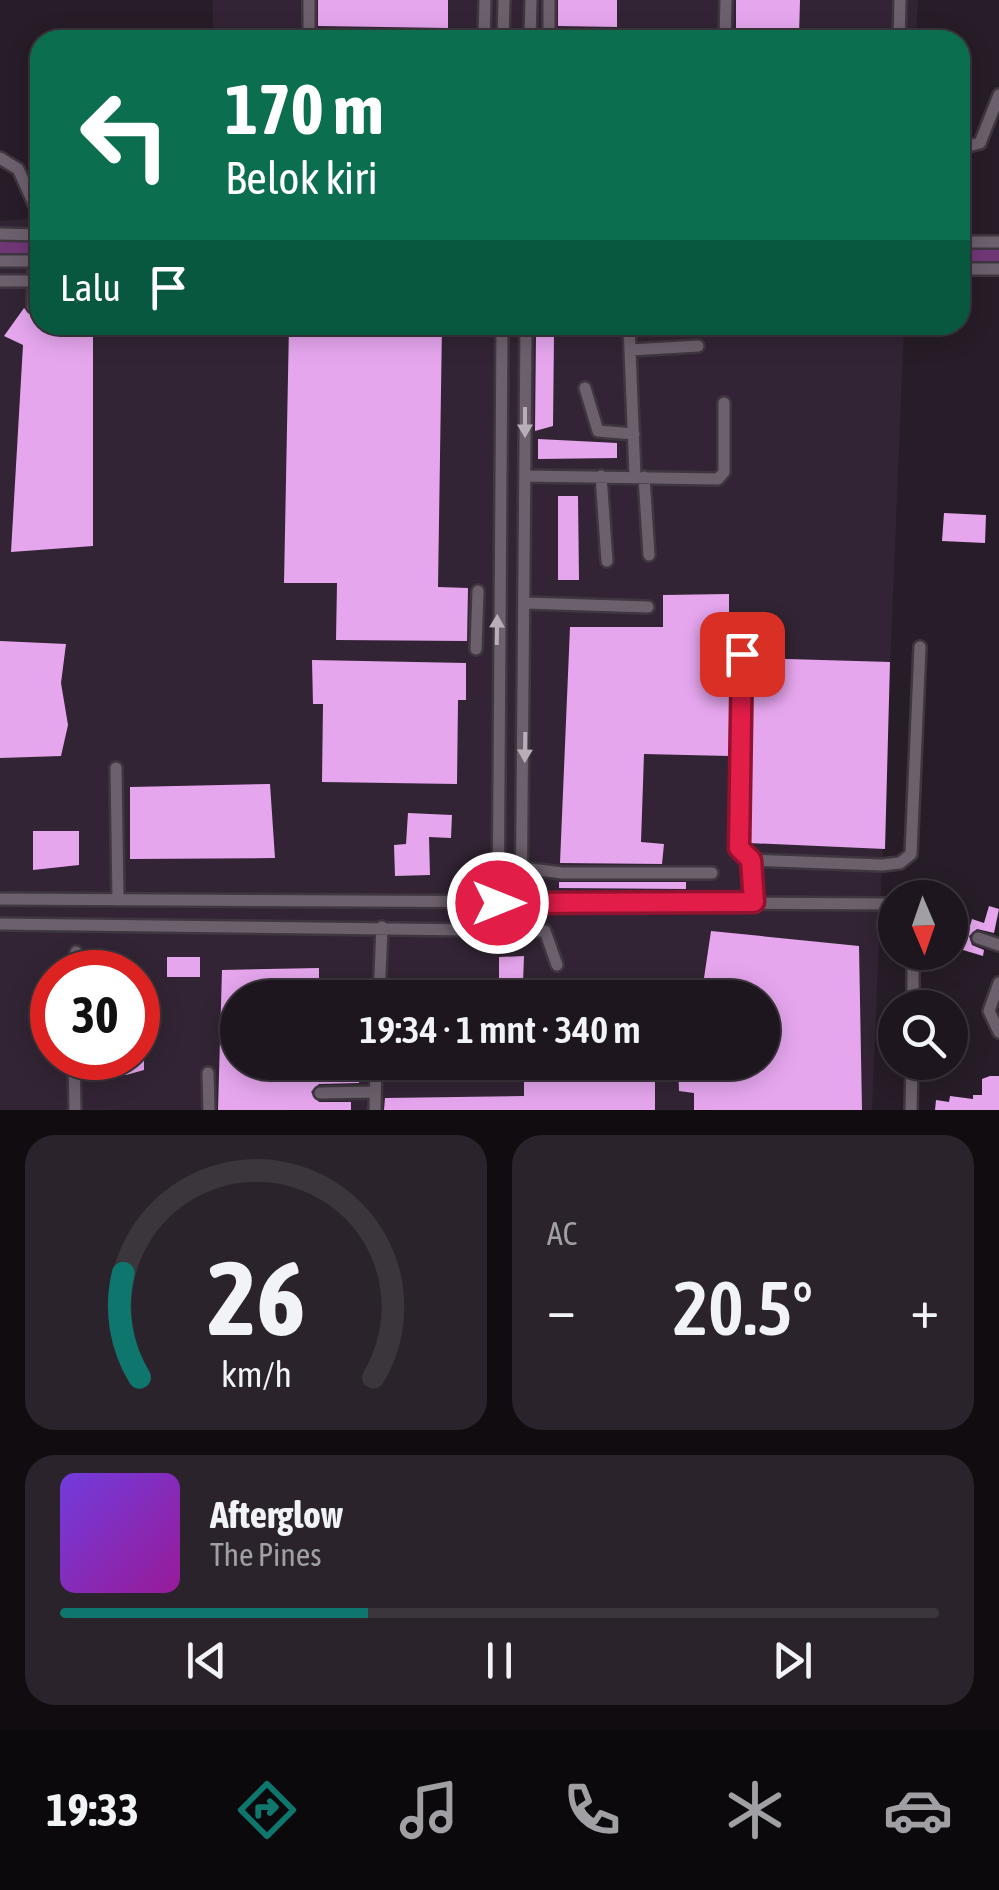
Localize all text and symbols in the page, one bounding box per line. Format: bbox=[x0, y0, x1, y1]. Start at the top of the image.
text: 170 m bbox=[225, 69, 384, 149]
icon: left bbox=[60, 70, 190, 200]
text: Belok kiri bbox=[225, 152, 378, 204]
icon: arrive bbox=[141, 260, 196, 315]
text: Lalu bbox=[60, 266, 121, 309]
one-way arrow bbox=[517, 407, 533, 439]
pin bbox=[700, 612, 785, 697]
one-way arrow bbox=[490, 614, 506, 646]
icon: arrive bbox=[715, 627, 770, 682]
one-way arrow bbox=[516, 732, 532, 764]
position arrow bbox=[446, 851, 550, 955]
north arrow bbox=[878, 880, 968, 970]
map controls bbox=[878, 880, 968, 1080]
speed limit sign: 30 bbox=[30, 950, 160, 1080]
button: search bbox=[878, 990, 968, 1080]
text: 19:34 · 1 mnt · 340 m bbox=[359, 1008, 641, 1051]
text: AC bbox=[547, 1215, 577, 1252]
text: 26 bbox=[207, 1238, 305, 1357]
text: 20.5° bbox=[673, 1265, 813, 1351]
text: − bbox=[547, 1277, 576, 1340]
text: + bbox=[910, 1277, 939, 1340]
text: km/h bbox=[221, 1354, 291, 1395]
text: Afterglow bbox=[210, 1493, 343, 1536]
text: The Pines bbox=[210, 1536, 322, 1573]
icon: previous bbox=[179, 1633, 234, 1688]
icon: pause bbox=[472, 1633, 527, 1688]
icon: next bbox=[765, 1633, 820, 1688]
icon: directions bbox=[232, 1775, 302, 1845]
icon: music bbox=[394, 1775, 464, 1845]
icon: phone bbox=[557, 1775, 627, 1845]
icon: climate bbox=[720, 1775, 790, 1845]
icon: car bbox=[883, 1775, 953, 1845]
text: 19:33 bbox=[46, 1784, 139, 1836]

